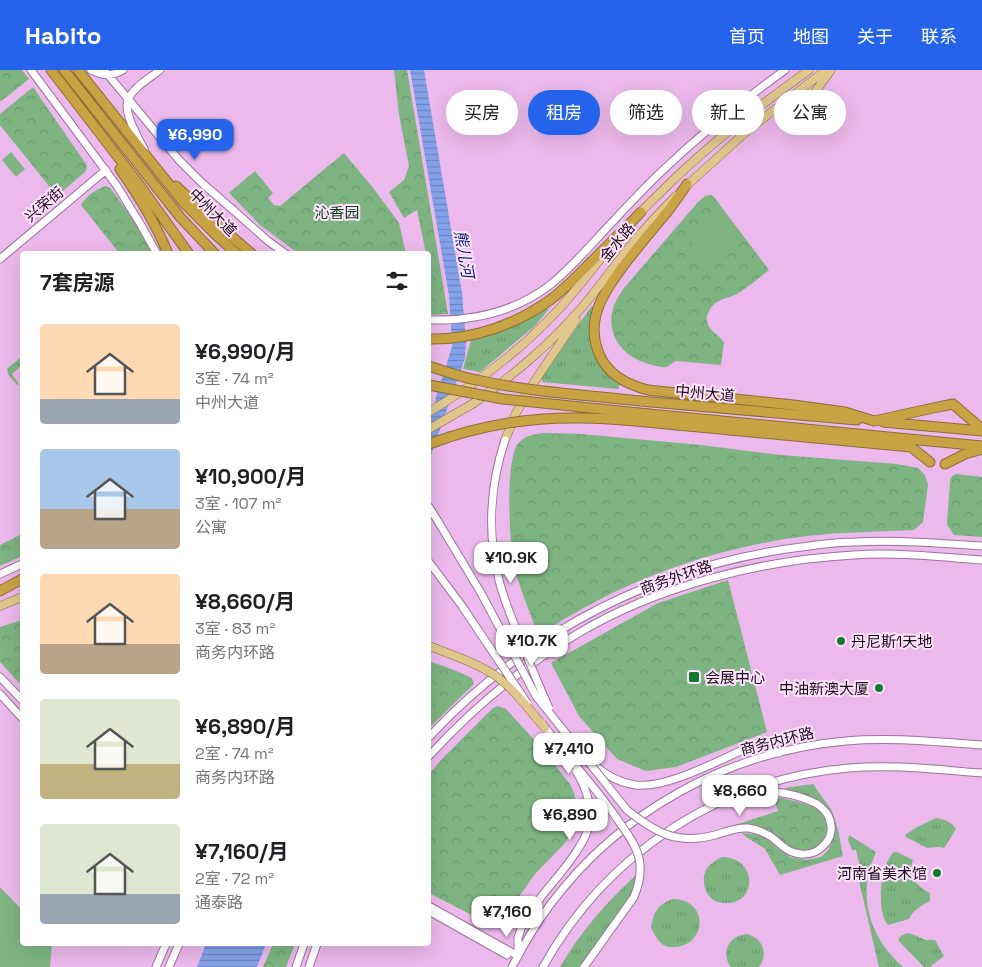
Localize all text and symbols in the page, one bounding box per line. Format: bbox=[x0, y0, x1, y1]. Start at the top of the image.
text: Habito bbox=[25, 20, 102, 51]
text: 首页 bbox=[729, 25, 765, 48]
text: 地图 bbox=[793, 25, 829, 48]
text: 关于 bbox=[857, 25, 893, 48]
text: 联系 bbox=[921, 25, 957, 48]
chip: 买房 bbox=[446, 90, 518, 135]
chip: 租房 bbox=[528, 90, 600, 135]
chip: 筛选 bbox=[610, 90, 682, 135]
chip: 新上 bbox=[692, 90, 764, 135]
chip: 公寓 bbox=[774, 90, 846, 135]
pin: ¥6,990 bbox=[154, 118, 236, 161]
text: ¥6,990 bbox=[168, 124, 222, 145]
street label: 兴荣街 bbox=[21, 182, 67, 226]
street label: 中州大道 bbox=[185, 184, 241, 240]
park label: 沁香园 bbox=[314, 203, 360, 222]
street label: 金水路 bbox=[595, 219, 639, 265]
water label: 熊儿河 bbox=[449, 229, 479, 282]
icon: filters bbox=[383, 267, 411, 295]
text: 7套房源 bbox=[40, 269, 115, 296]
text: ¥6,990/月 bbox=[195, 338, 296, 365]
icon: home bbox=[80, 344, 140, 404]
text: 3室 · 74 m² bbox=[195, 368, 274, 389]
street label: 中州大道 bbox=[674, 381, 736, 405]
text: 中州大道 bbox=[195, 392, 259, 413]
text: ¥10,900/月 bbox=[195, 463, 306, 490]
icon: home bbox=[80, 469, 140, 529]
text: 3室 · 107 m² bbox=[195, 493, 281, 514]
text: 公寓 bbox=[195, 517, 227, 538]
pin: ¥10.9K bbox=[470, 542, 552, 584]
text: ¥10.9K bbox=[485, 547, 537, 568]
street label: 商务外环路 bbox=[637, 556, 715, 598]
text: ¥8,660/月 bbox=[195, 588, 295, 615]
icon: home bbox=[80, 594, 140, 654]
text: 3室 · 83 m² bbox=[195, 618, 275, 639]
pin: ¥10.7K bbox=[491, 624, 573, 667]
text: ¥10.7K bbox=[507, 630, 557, 651]
place label: 丹尼斯1天地 bbox=[851, 632, 932, 651]
marker: 丹尼斯1天地 bbox=[835, 635, 847, 647]
text: 商务内环路 bbox=[195, 642, 275, 663]
place label: 会展中心 bbox=[705, 668, 765, 687]
marker: 会展中心 bbox=[687, 670, 701, 684]
place label: 中油新澳大厦 bbox=[779, 679, 869, 698]
marker: 中油新澳大厦 bbox=[873, 682, 885, 694]
text: ¥6,890/月 bbox=[195, 713, 295, 740]
icon: home bbox=[80, 719, 140, 779]
street label: 商务内环路 bbox=[738, 723, 816, 759]
pin: ¥7,410 bbox=[528, 732, 610, 775]
text: ¥7,410 bbox=[544, 738, 594, 759]
text: 2室 · 74 m² bbox=[195, 743, 274, 764]
text: 商务内环路 bbox=[195, 767, 275, 788]
pin: ¥8,660 bbox=[699, 774, 781, 817]
text: ¥8,660 bbox=[713, 780, 767, 801]
pin: ¥6,890 bbox=[529, 798, 611, 841]
text: ¥6,890 bbox=[543, 804, 597, 825]
text: ¥7,160/月 bbox=[195, 838, 289, 865]
icon: home bbox=[80, 844, 140, 904]
place label: 河南省美术馆 bbox=[837, 864, 927, 883]
marker: 河南省美术馆 bbox=[931, 867, 943, 879]
text: 2室 · 72 m² bbox=[195, 868, 274, 889]
text: 通泰路 bbox=[195, 892, 243, 913]
pin: ¥7,160 bbox=[466, 896, 548, 938]
text: ¥7,160 bbox=[482, 901, 532, 922]

